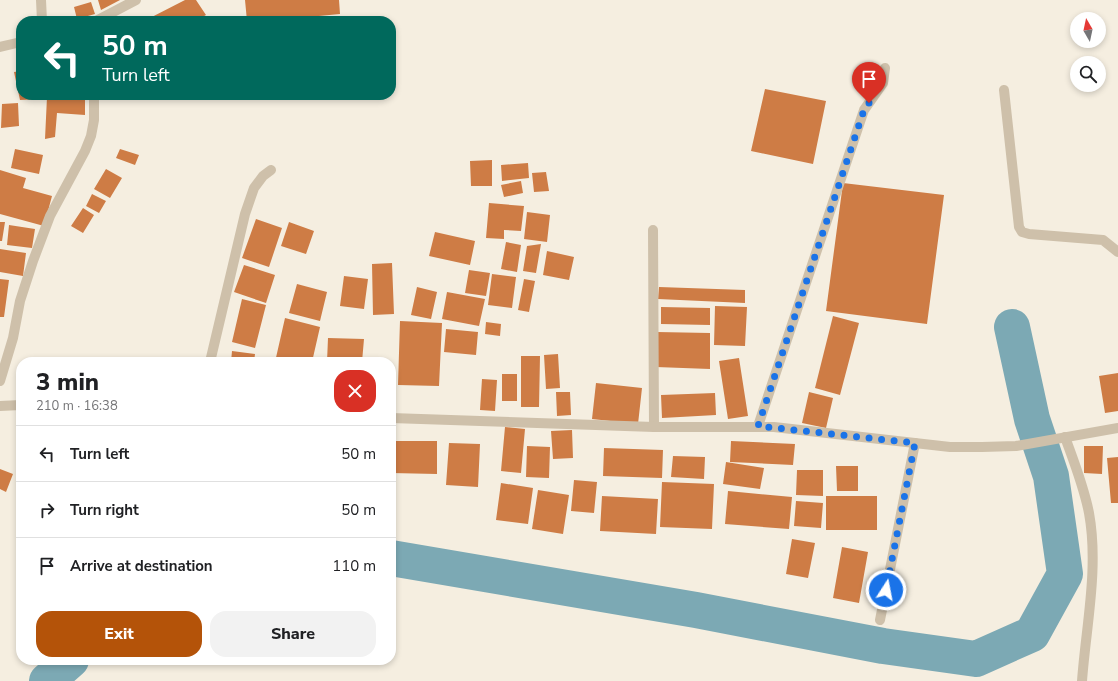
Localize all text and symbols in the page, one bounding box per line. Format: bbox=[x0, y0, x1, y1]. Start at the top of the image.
north arrow bbox=[1070, 12, 1106, 48]
map controls bbox=[1070, 12, 1106, 92]
text: 50 m bbox=[102, 27, 168, 65]
icon: left bbox=[36, 32, 88, 84]
button: search bbox=[1070, 56, 1106, 92]
pin bbox=[852, 62, 886, 103]
text: Turn left bbox=[102, 63, 170, 87]
icon: arrive bbox=[858, 68, 880, 90]
text: 3 min bbox=[36, 366, 99, 398]
button: close bbox=[334, 370, 376, 412]
text: 210 m · 16:38 bbox=[36, 397, 118, 415]
icon: left bbox=[36, 443, 58, 465]
text: Turn left bbox=[70, 444, 129, 464]
text: 50 m bbox=[341, 444, 376, 464]
icon: right bbox=[36, 499, 58, 521]
text: Turn right bbox=[70, 500, 139, 520]
text: 50 m bbox=[341, 500, 376, 520]
icon: arrive bbox=[36, 555, 58, 577]
text: Arrive at destination bbox=[70, 556, 213, 576]
text: 110 m bbox=[332, 556, 376, 576]
position arrow bbox=[865, 569, 907, 611]
button: Exit bbox=[36, 611, 202, 657]
button: Share bbox=[210, 611, 376, 657]

